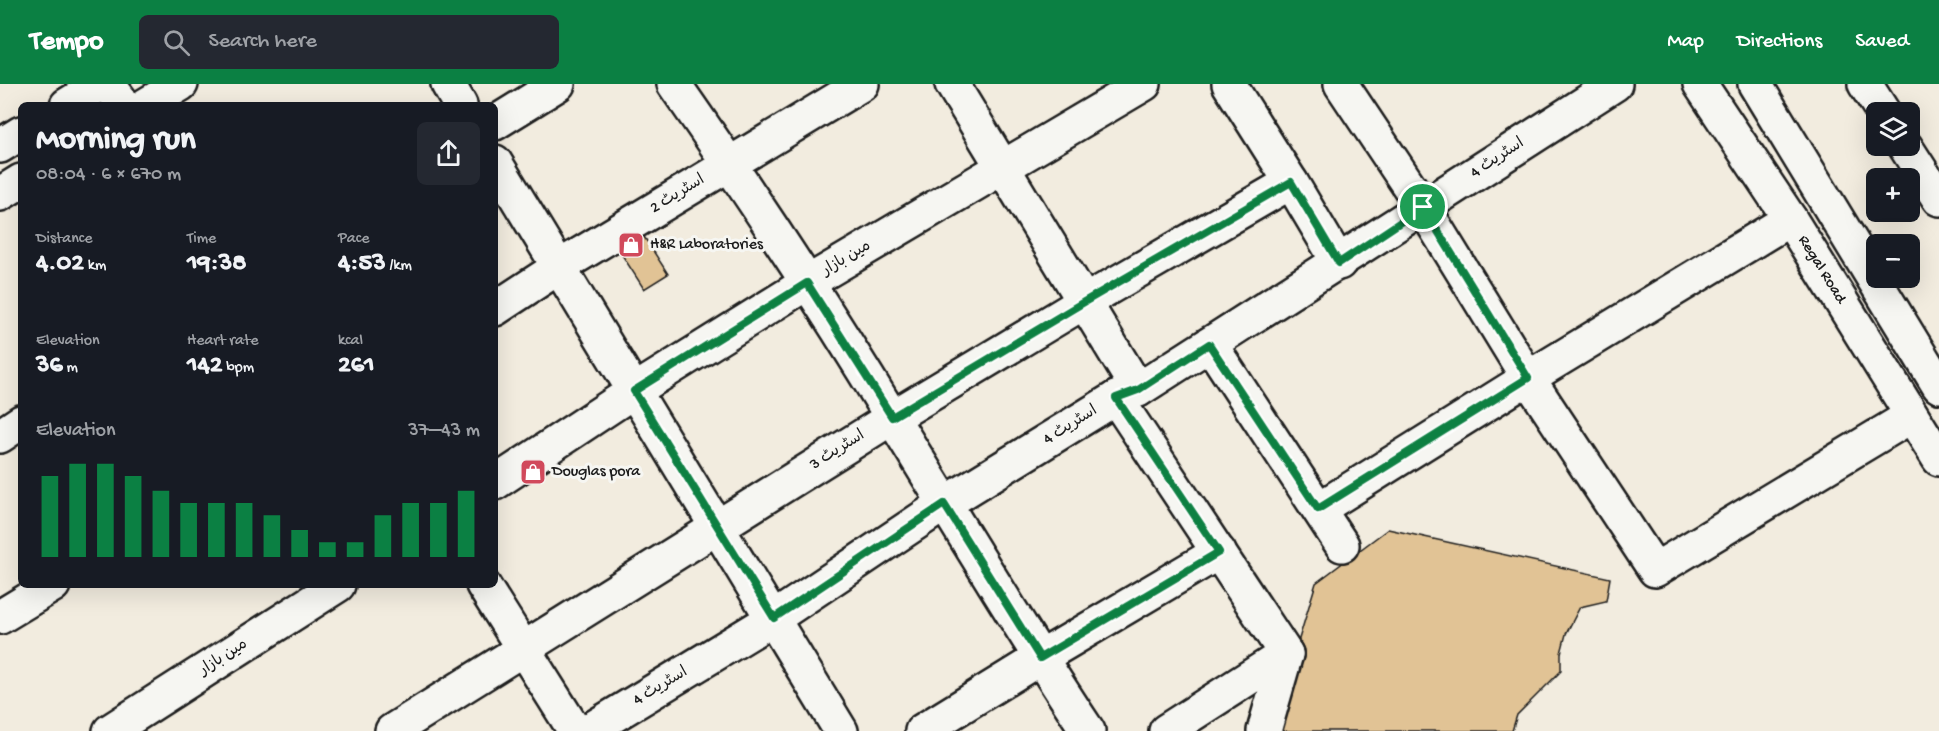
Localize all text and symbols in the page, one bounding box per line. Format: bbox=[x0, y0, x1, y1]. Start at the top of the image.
search box bbox=[139, 15, 559, 69]
text: Tempo bbox=[30, 26, 103, 59]
icon: search bbox=[160, 26, 193, 59]
text: Search here bbox=[208, 29, 317, 55]
text: Map bbox=[1667, 30, 1704, 55]
text: Directions bbox=[1737, 30, 1822, 55]
text: Saved bbox=[1855, 30, 1909, 55]
map controls bbox=[1866, 102, 1920, 288]
button: layers bbox=[1866, 102, 1920, 156]
text: Morning run bbox=[36, 122, 196, 160]
button: share bbox=[417, 122, 480, 185]
street label: اسٹریٹ 4 bbox=[1468, 135, 1528, 183]
text: 08:04 · 6 × 670 m bbox=[36, 164, 181, 187]
button: + bbox=[1866, 168, 1920, 222]
street label: اسٹریٹ 2 bbox=[647, 171, 709, 219]
pin bbox=[1397, 181, 1448, 232]
icon: arrive bbox=[1406, 190, 1439, 223]
text: Distance bbox=[36, 230, 93, 249]
text: Time bbox=[187, 230, 216, 249]
text: Pace bbox=[338, 230, 369, 249]
shop icon: H&R Laboratories bbox=[616, 230, 646, 260]
street label: Regal Road bbox=[1793, 232, 1851, 309]
button: − bbox=[1866, 234, 1920, 288]
place label: H&R Laboratories bbox=[650, 236, 764, 255]
street label: مین بازار bbox=[817, 237, 875, 282]
text: 4.02 bbox=[36, 249, 84, 280]
text: 19:38 bbox=[187, 249, 246, 280]
text: 4:53 bbox=[338, 249, 386, 280]
text: km bbox=[84, 257, 106, 276]
text: /km bbox=[386, 257, 412, 276]
text: Elevation bbox=[36, 332, 100, 351]
text: Heart rate bbox=[187, 332, 259, 351]
text: kcal bbox=[338, 332, 363, 351]
text: 36 bbox=[36, 351, 63, 382]
text: 142 bbox=[187, 351, 223, 382]
text: 261 bbox=[338, 351, 374, 382]
text: m bbox=[63, 359, 78, 378]
text: bpm bbox=[223, 359, 254, 378]
street label: اسٹریٹ 4 bbox=[1040, 402, 1102, 450]
text: Elevation bbox=[36, 420, 116, 443]
text: 37–43 m bbox=[408, 420, 480, 443]
street label: اسٹریٹ 3 bbox=[806, 427, 869, 476]
shop icon: Douglas pora bbox=[518, 457, 548, 487]
place label: Douglas pora bbox=[551, 463, 641, 482]
street label: مین بازار bbox=[195, 635, 252, 682]
street label: اسٹریٹ 4 bbox=[630, 663, 692, 711]

